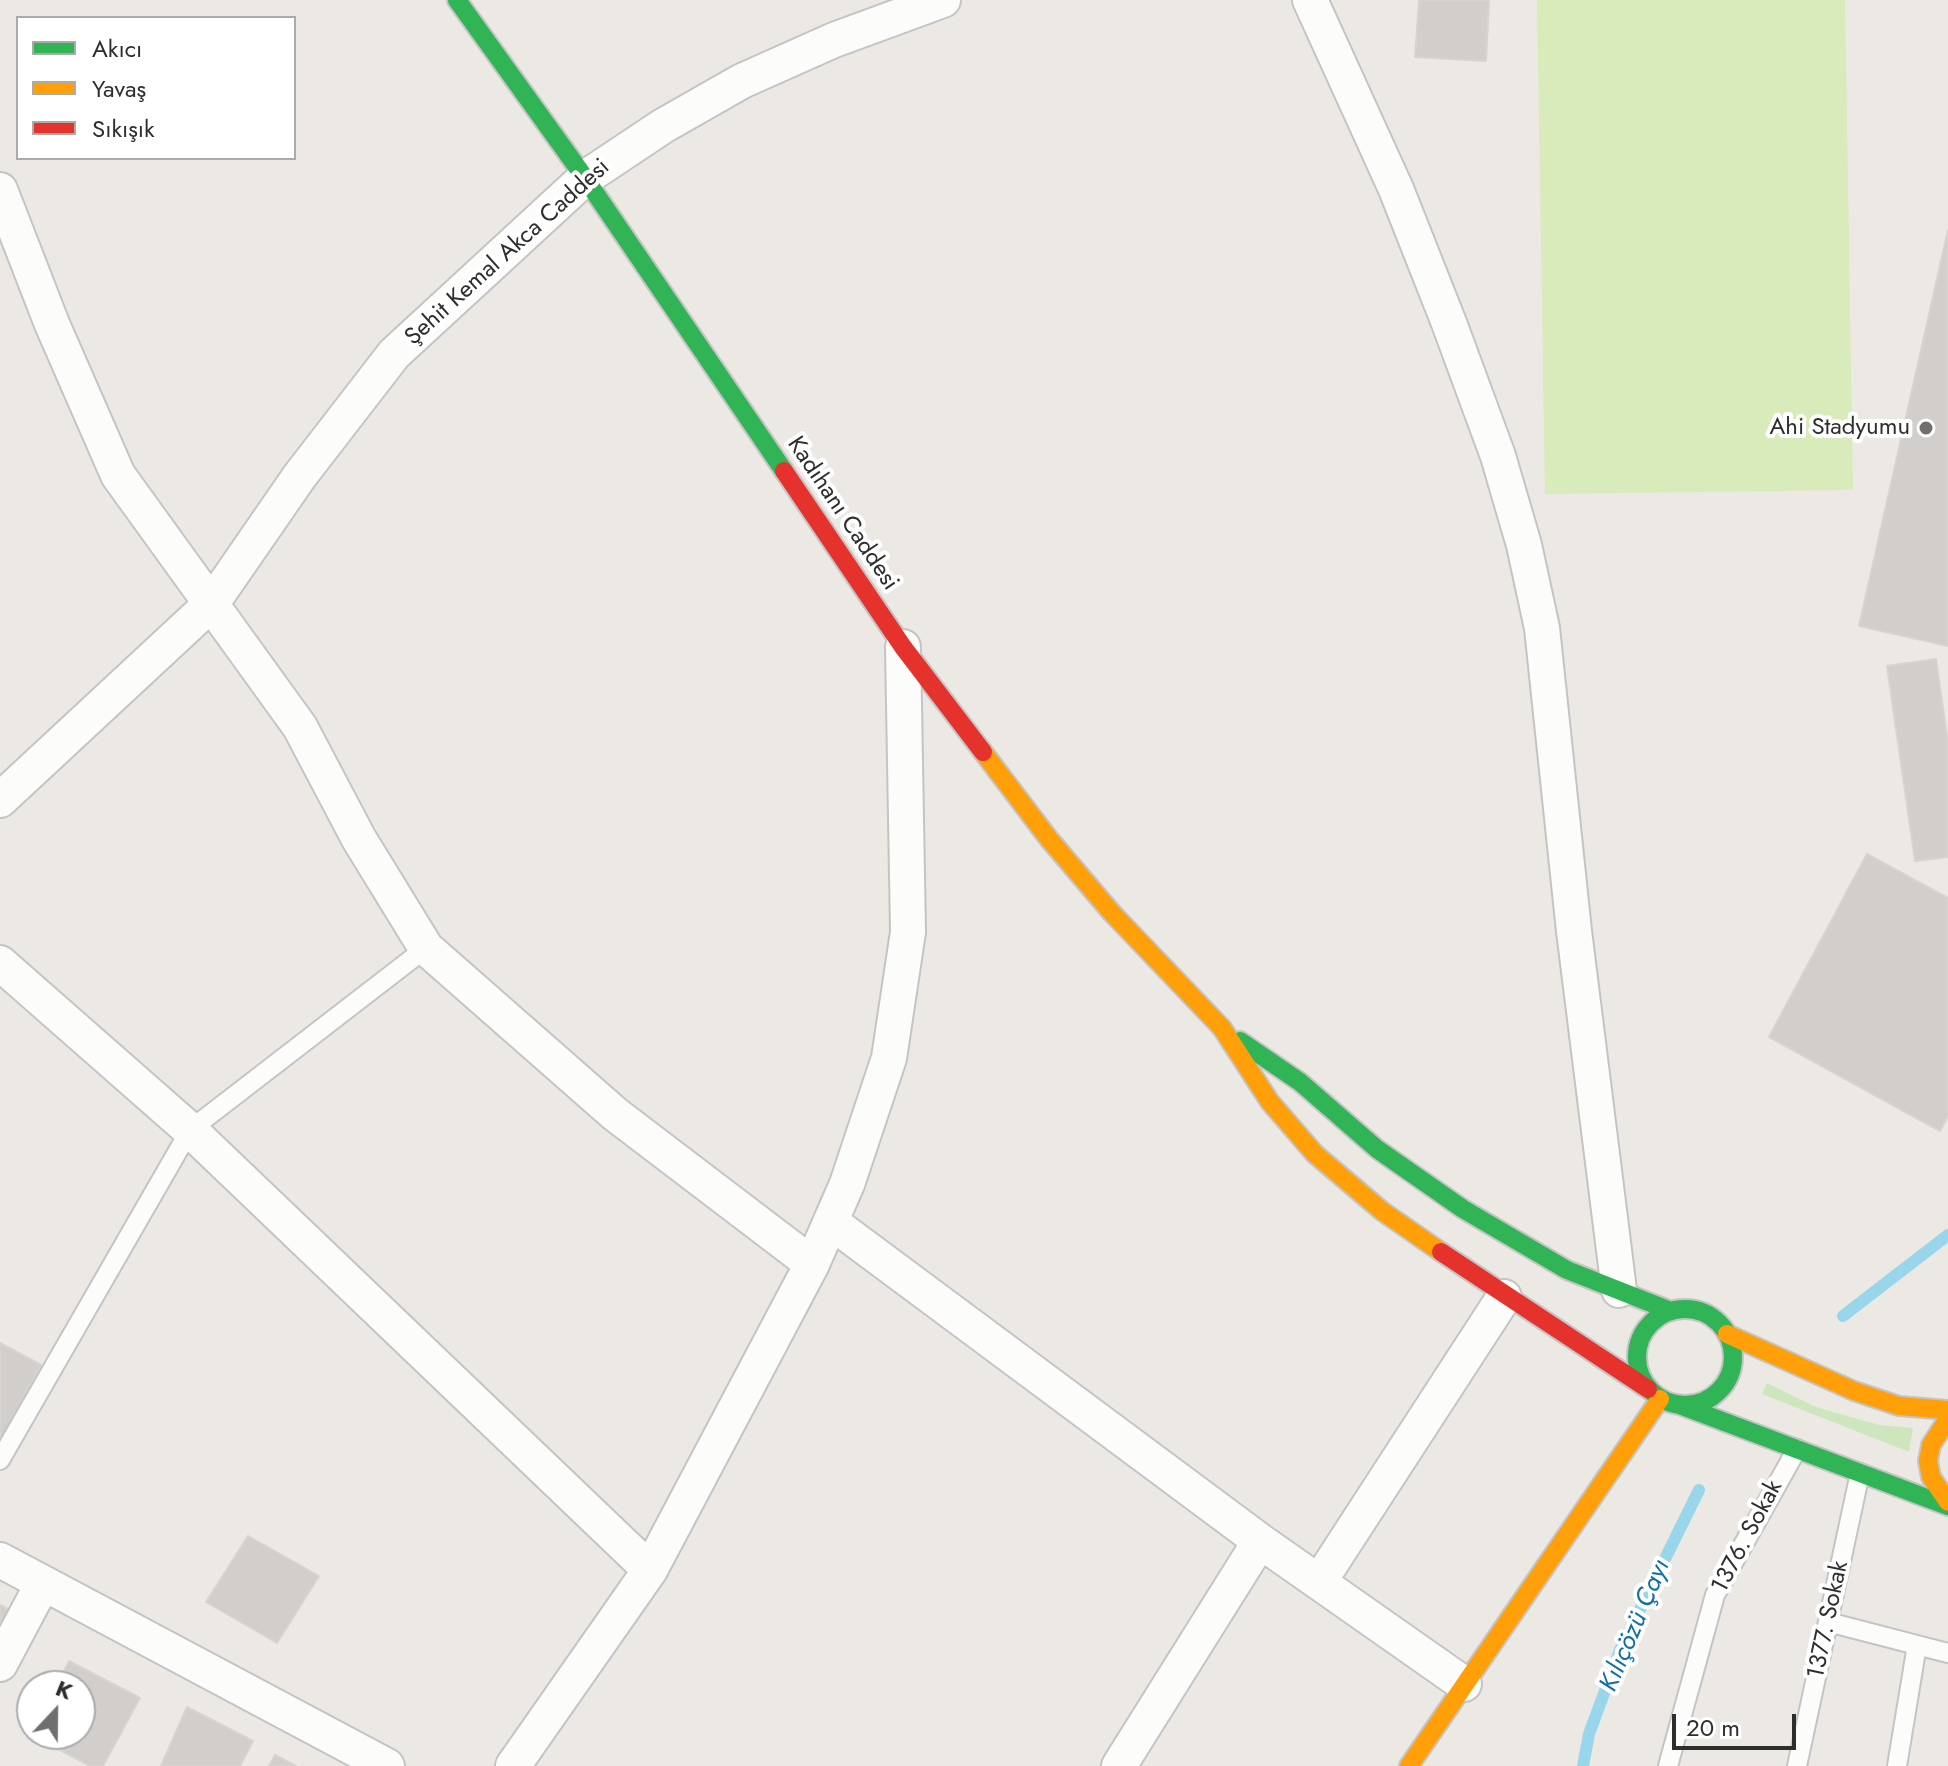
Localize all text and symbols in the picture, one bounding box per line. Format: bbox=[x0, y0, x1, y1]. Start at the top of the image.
legend bbox=[16, 16, 296, 160]
text: Akıcı bbox=[92, 31, 142, 66]
text: Yavaş bbox=[92, 71, 146, 106]
text: Sıkışık bbox=[92, 111, 155, 146]
street label: Şehit Kemal Akca Caddesi bbox=[400, 154, 616, 352]
place label: Ahi Stadyumu bbox=[1770, 414, 1910, 442]
marker: Ahi Stadyumu bbox=[1917, 419, 1935, 437]
street label: Kadıhanı Caddesi bbox=[780, 432, 904, 596]
street label: 1376. Sokak bbox=[1706, 1476, 1790, 1598]
water label: Kılıçözü Çayı bbox=[1594, 1555, 1678, 1697]
street label: 1377. Sokak bbox=[1802, 1558, 1856, 1682]
north arrow bbox=[16, 1670, 96, 1750]
text: K bbox=[51, 1672, 77, 1707]
scale bar bbox=[1676, 1698, 1800, 1748]
text: 20 m bbox=[1686, 1710, 1740, 1745]

